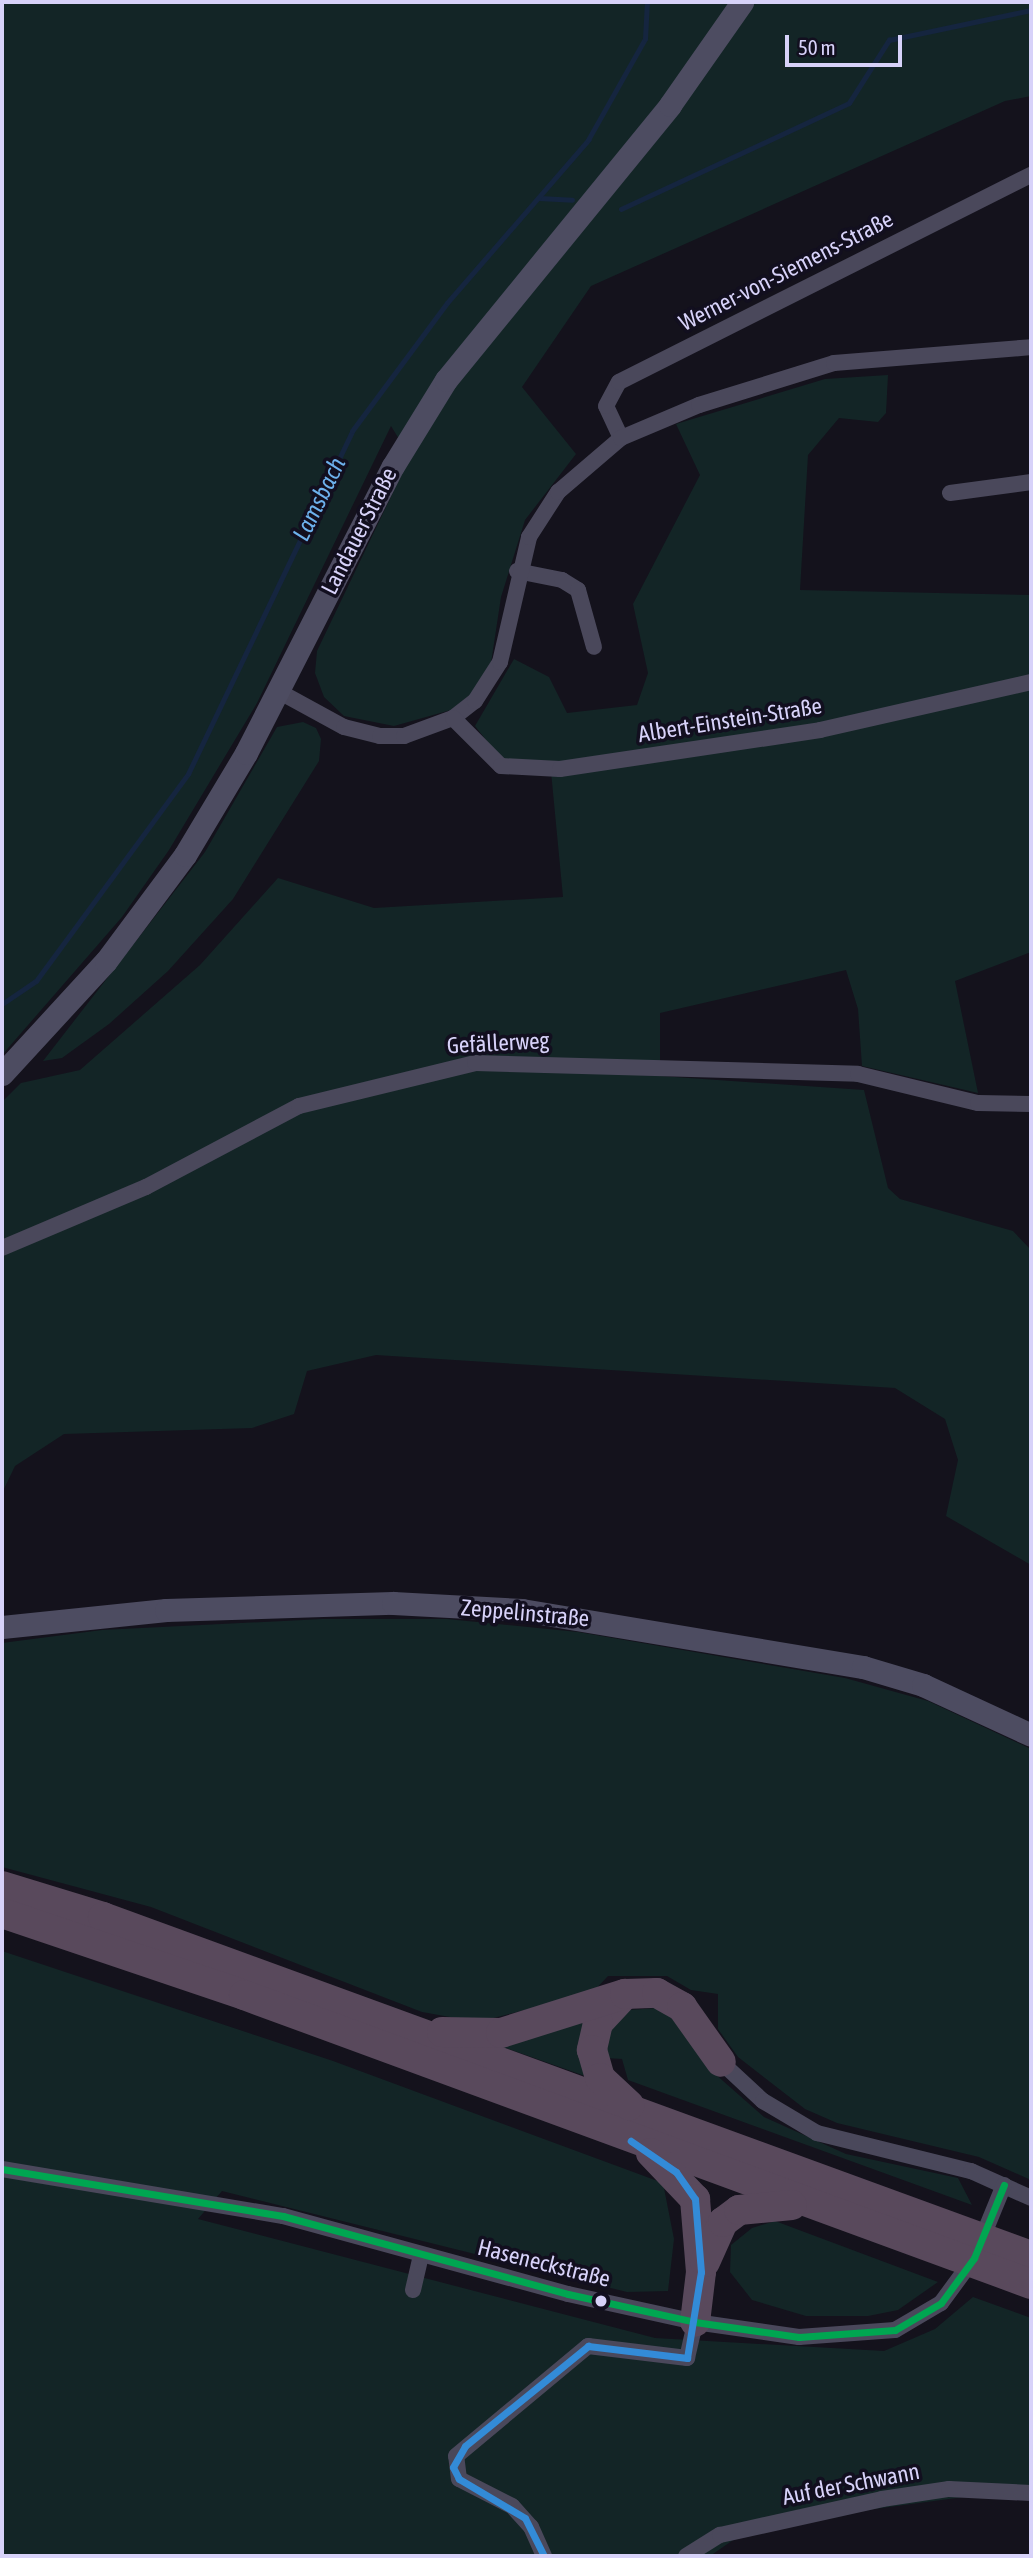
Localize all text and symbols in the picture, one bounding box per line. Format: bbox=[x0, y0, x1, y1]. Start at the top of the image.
scale bar bbox=[788, 21, 905, 65]
text: 50 m bbox=[798, 35, 836, 59]
street label: Werner-von-Siemens-Straße bbox=[674, 205, 898, 337]
water label: Lamsbach bbox=[286, 453, 352, 545]
street label: Landauer Straße bbox=[315, 463, 403, 599]
street label: Albert-Einstein-Straße bbox=[636, 692, 824, 748]
street label: Gefällerweg bbox=[446, 1027, 550, 1059]
street label: Zeppelinstraße bbox=[460, 1594, 590, 1632]
street label: Haseneckstraße bbox=[475, 2233, 613, 2293]
unlabelled marker bbox=[594, 2294, 608, 2308]
street label: Auf der Schwann bbox=[780, 2457, 922, 2511]

